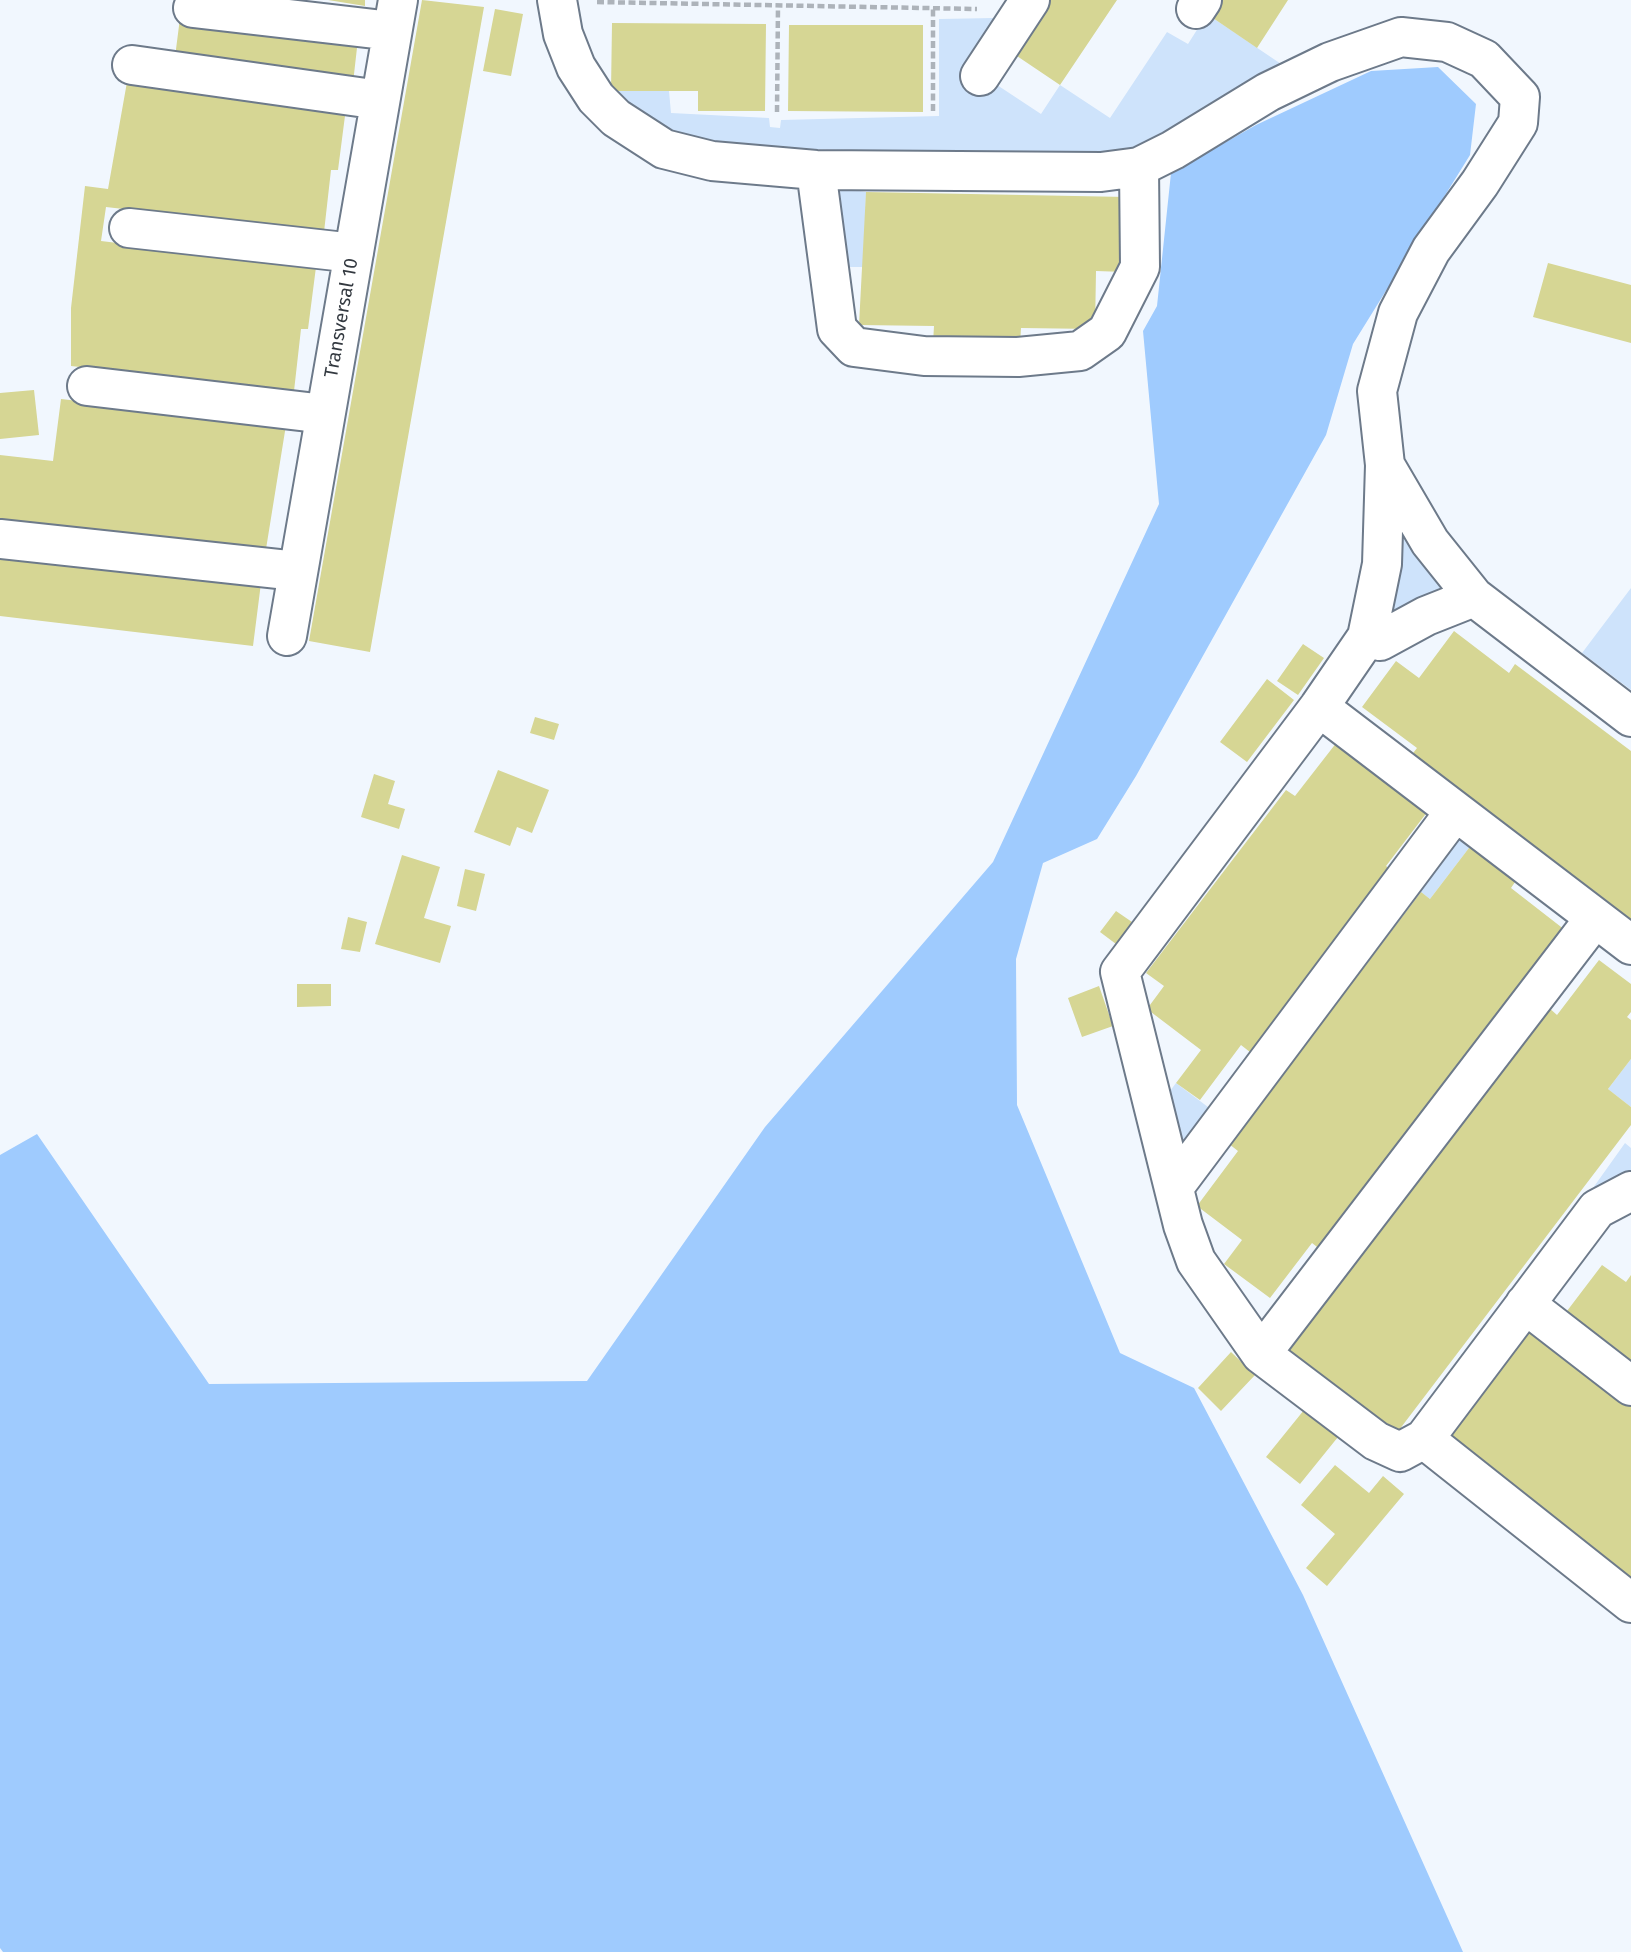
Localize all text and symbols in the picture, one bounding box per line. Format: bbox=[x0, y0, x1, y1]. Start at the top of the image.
street label: Transversal 10 bbox=[320, 256, 364, 380]

